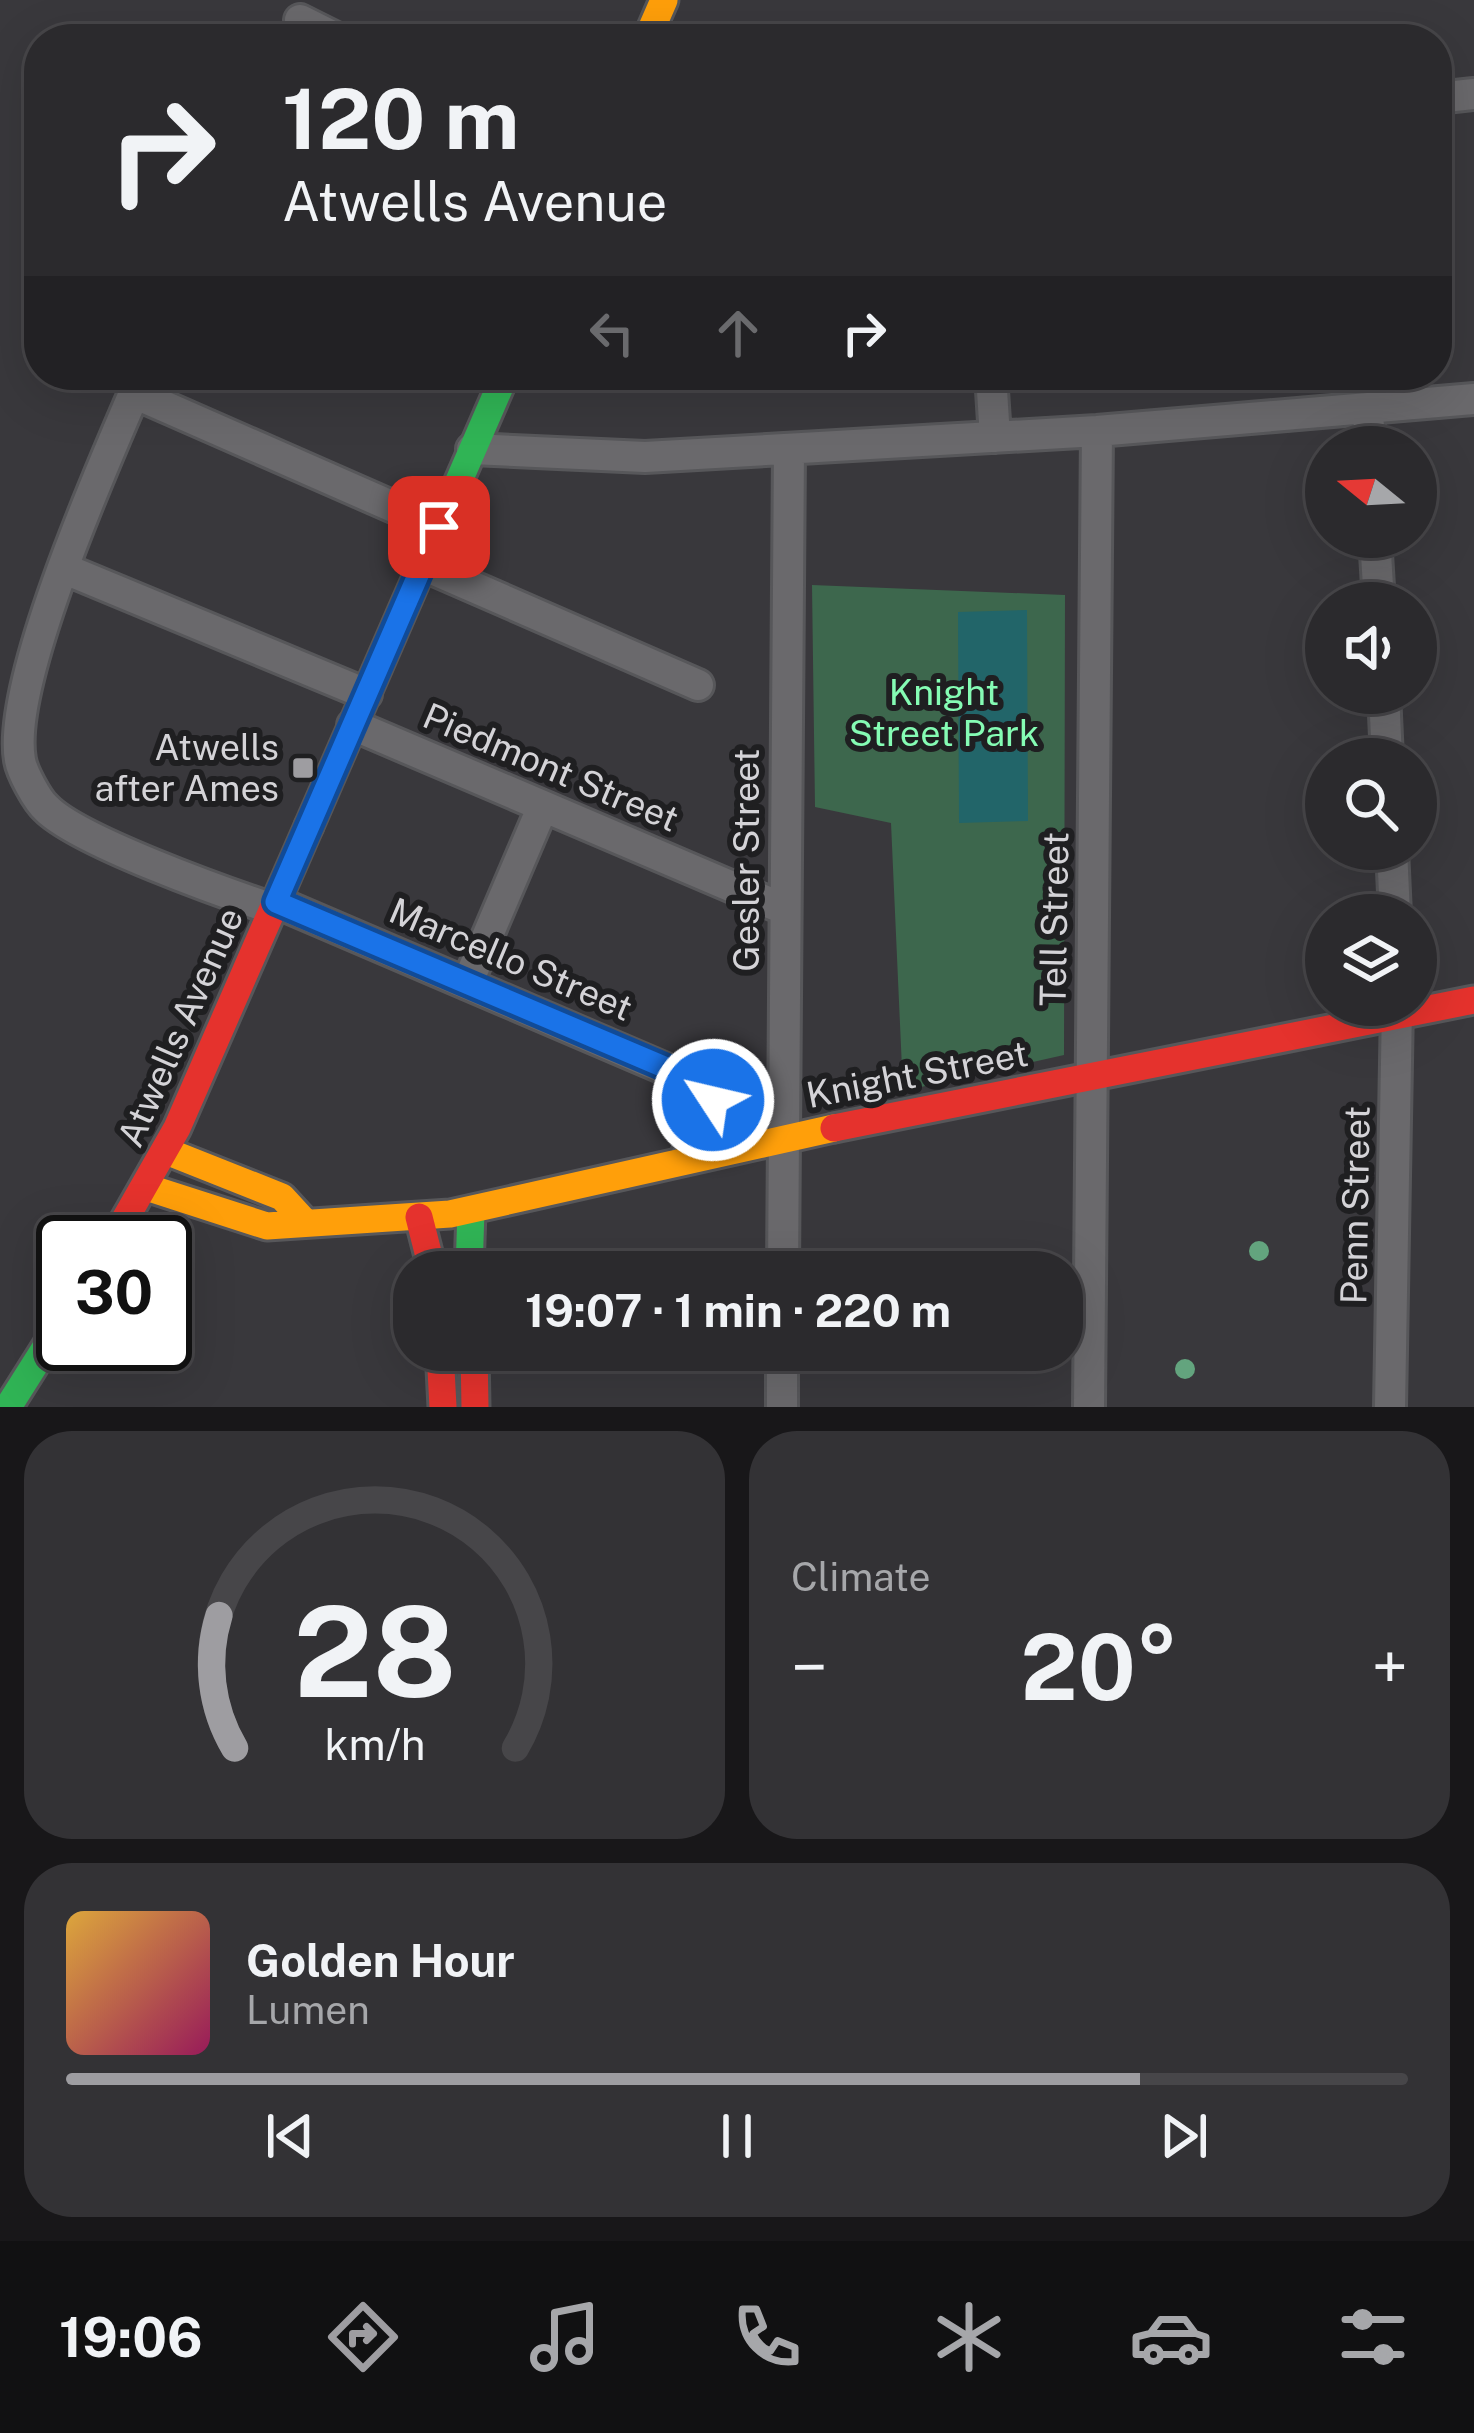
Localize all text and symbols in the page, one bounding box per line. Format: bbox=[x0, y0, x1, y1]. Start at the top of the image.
text: 120 m bbox=[282, 69, 520, 168]
icon: right bbox=[84, 72, 240, 228]
text: Atwells Avenue bbox=[282, 170, 667, 233]
icon: left bbox=[579, 300, 645, 366]
icon: ahead bbox=[705, 300, 771, 366]
icon: right bbox=[831, 300, 897, 366]
north arrow bbox=[1305, 426, 1437, 558]
map controls bbox=[1305, 426, 1437, 1026]
pin bbox=[388, 476, 490, 578]
icon: arrive bbox=[406, 494, 472, 560]
button: sound bbox=[1305, 582, 1437, 714]
park label: Knight Street Park bbox=[849, 671, 1039, 754]
street label: Piedmont Street bbox=[417, 694, 685, 840]
place label: Atwells after Ames bbox=[95, 726, 279, 809]
button: search bbox=[1305, 738, 1437, 870]
street label: Gesler Street bbox=[725, 748, 767, 972]
marker: Atwells after Ames bbox=[290, 755, 316, 781]
street label: Tell Street bbox=[1031, 831, 1077, 1007]
street label: Marcello Street bbox=[383, 889, 639, 1029]
button: layers bbox=[1305, 894, 1437, 1026]
street label: Atwells Avenue bbox=[109, 901, 251, 1153]
street label: Knight Street bbox=[803, 1032, 1031, 1116]
position arrow bbox=[650, 1037, 776, 1163]
street label: Penn Street bbox=[1332, 1105, 1378, 1305]
speed limit sign: 30 bbox=[36, 1215, 192, 1371]
text: 19:07 · 1 min · 220 m bbox=[525, 1284, 951, 1337]
text: Climate bbox=[791, 1554, 931, 1600]
text: 28 bbox=[293, 1578, 456, 1725]
text: 20° bbox=[1021, 1614, 1178, 1720]
text: − bbox=[791, 1628, 828, 1706]
text: + bbox=[1371, 1628, 1408, 1706]
text: km/h bbox=[324, 1719, 425, 1770]
text: Golden Hour bbox=[246, 1934, 515, 1987]
text: Lumen bbox=[246, 1987, 370, 2033]
icon: previous bbox=[257, 2103, 323, 2169]
icon: pause bbox=[704, 2103, 770, 2169]
icon: next bbox=[1151, 2103, 1217, 2169]
icon: directions bbox=[321, 2295, 405, 2379]
icon: music bbox=[523, 2295, 607, 2379]
icon: phone bbox=[725, 2295, 809, 2379]
icon: climate bbox=[927, 2295, 1011, 2379]
icon: car bbox=[1129, 2295, 1213, 2379]
icon: filters bbox=[1331, 2295, 1415, 2379]
text: 19:06 bbox=[59, 2306, 203, 2369]

